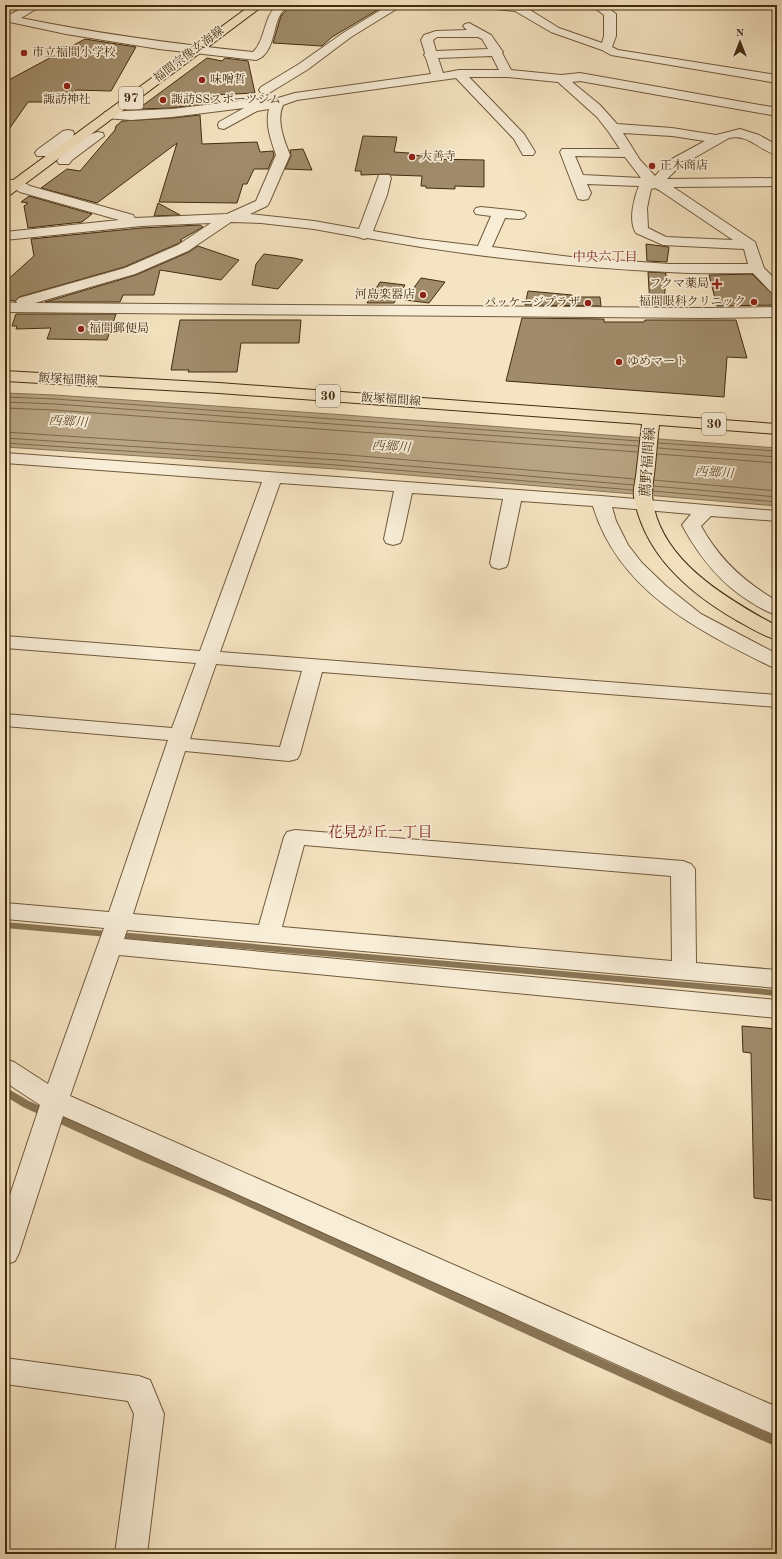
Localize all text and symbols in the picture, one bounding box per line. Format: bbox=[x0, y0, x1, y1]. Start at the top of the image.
north arrow bbox=[720, 22, 760, 62]
street label: 福間宗像玄海線 bbox=[151, 23, 226, 85]
text: N bbox=[736, 28, 745, 39]
place label: 市立福間小学校 bbox=[32, 45, 116, 59]
marker: 市立福間小学校 bbox=[19, 48, 29, 58]
place label: 味噌哲 bbox=[210, 72, 246, 86]
marker: 味噌哲 bbox=[197, 75, 207, 85]
marker: 諏訪神社 bbox=[62, 81, 72, 91]
road number: 97 bbox=[119, 87, 143, 109]
place label: 諏訪神社 bbox=[43, 92, 91, 106]
place label: 諏訪SSスポーツジム bbox=[171, 92, 281, 106]
marker: 諏訪SSスポーツジム bbox=[158, 95, 168, 105]
place label: 大善寺 bbox=[420, 149, 456, 163]
marker: 大善寺 bbox=[407, 152, 417, 162]
place label: 正木商店 bbox=[660, 158, 708, 172]
marker: 正木商店 bbox=[647, 161, 657, 171]
district label: 中央六丁目 bbox=[572, 250, 638, 264]
place label: フクマ薬局 bbox=[649, 276, 709, 290]
marker: フクマ薬局 bbox=[712, 279, 722, 289]
place label: 河島楽器店 bbox=[355, 287, 415, 301]
marker: 河島楽器店 bbox=[418, 290, 428, 300]
place label: 福間眼科クリニック bbox=[639, 294, 746, 308]
place label: パッケージプラザ bbox=[484, 295, 580, 309]
marker: 福間眼科クリニック bbox=[749, 297, 759, 307]
marker: パッケージプラザ bbox=[583, 298, 593, 308]
place label: 福間郵便局 bbox=[89, 321, 149, 335]
marker: 福間郵便局 bbox=[76, 324, 86, 334]
place label: ゆめマート bbox=[627, 355, 687, 368]
marker: ゆめマート bbox=[614, 357, 624, 367]
street label: 飯塚福間線 bbox=[38, 370, 98, 388]
road number: 30 bbox=[316, 385, 340, 407]
street label: 飯塚福間線 bbox=[361, 390, 421, 408]
water label: 西郷川 bbox=[48, 413, 90, 430]
road number: 30 bbox=[702, 413, 726, 435]
street label: 薦野福間線 bbox=[638, 427, 657, 497]
water label: 西郷川 bbox=[371, 438, 413, 455]
water label: 西郷川 bbox=[694, 464, 736, 481]
district label: 花見が丘一丁目 bbox=[327, 824, 433, 841]

